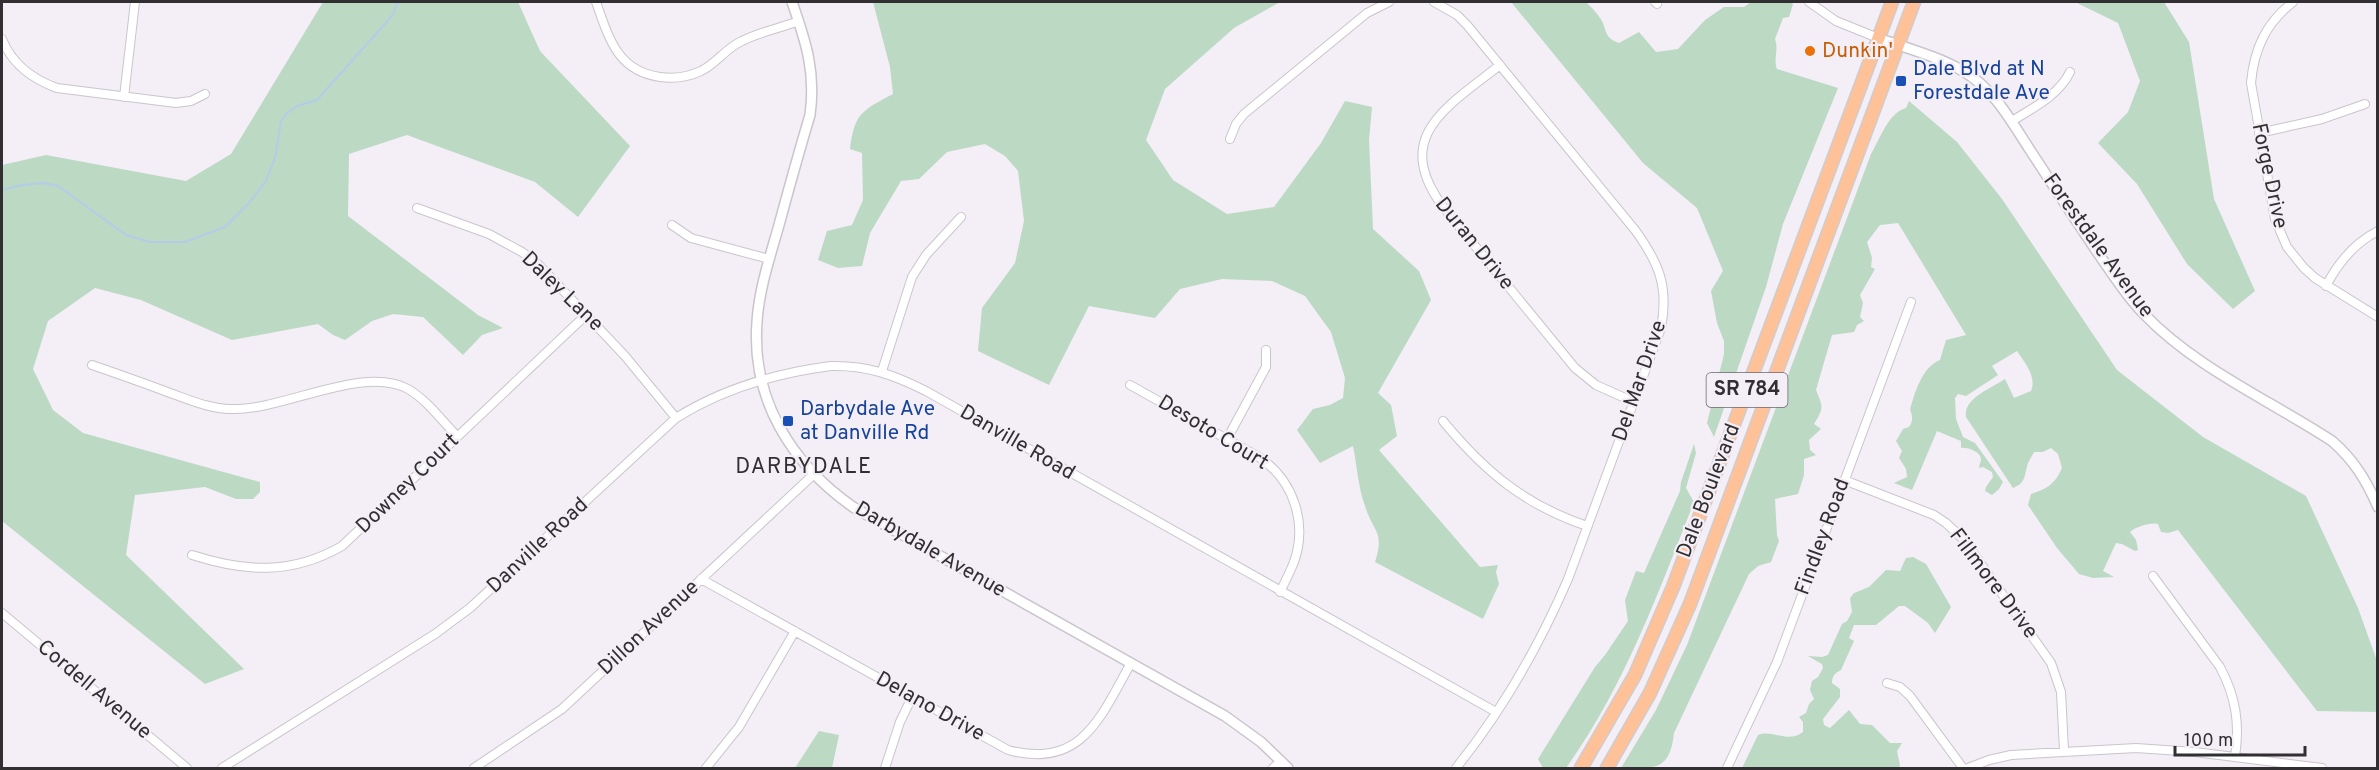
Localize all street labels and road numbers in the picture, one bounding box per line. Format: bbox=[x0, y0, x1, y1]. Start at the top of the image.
street label: Forge Drive bbox=[2245, 121, 2293, 231]
street label: Forestdale Avenue bbox=[2037, 169, 2159, 323]
street label: Duran Drive bbox=[1428, 192, 1520, 296]
street label: Daley Lane bbox=[515, 246, 609, 338]
street label: Del Mar Drive bbox=[1607, 317, 1673, 445]
road number: SR 784 bbox=[1706, 373, 1788, 407]
street label: Desoto Court bbox=[1153, 389, 1273, 477]
street label: Danville Road bbox=[954, 399, 1080, 487]
street label: Dale Boulevard bbox=[1671, 420, 1747, 562]
street label: Downey Court bbox=[351, 428, 465, 540]
street label: Findley Road bbox=[1789, 475, 1857, 599]
street label: Danville Road bbox=[482, 492, 594, 600]
street label: Darbydale Avenue bbox=[850, 496, 1010, 604]
street label: Fillmore Drive bbox=[1943, 523, 2043, 645]
street label: Dillon Avenue bbox=[593, 574, 705, 682]
street label: Cordell Avenue bbox=[31, 634, 157, 746]
street label: Delano Drive bbox=[871, 666, 989, 748]

